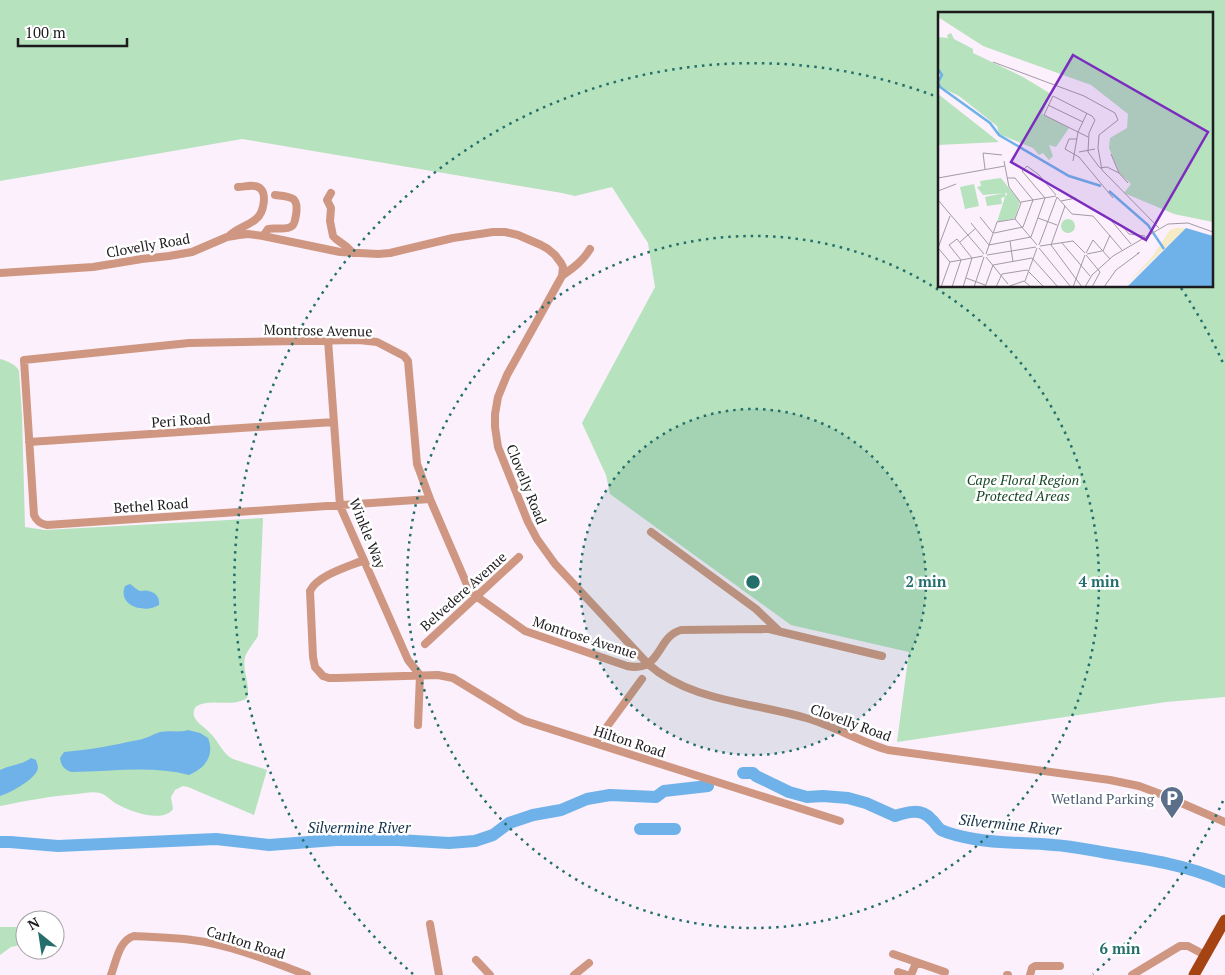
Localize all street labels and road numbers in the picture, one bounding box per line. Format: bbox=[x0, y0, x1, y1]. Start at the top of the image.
street label: Clovelly Road bbox=[105, 228, 192, 262]
street label: Montrose Avenue bbox=[264, 320, 372, 340]
street label: Peri Road bbox=[151, 408, 211, 432]
street label: Clovelly Road bbox=[502, 441, 552, 527]
street label: Bethel Road bbox=[113, 493, 189, 517]
street label: Winkle Way bbox=[345, 495, 391, 572]
street label: Belvedere Avenue bbox=[416, 547, 510, 635]
street label: Montrose Avenue bbox=[530, 611, 640, 663]
street label: Clovelly Road bbox=[808, 699, 894, 745]
street label: Hilton Road bbox=[592, 720, 669, 762]
street label: Carlton Road bbox=[204, 921, 288, 963]

